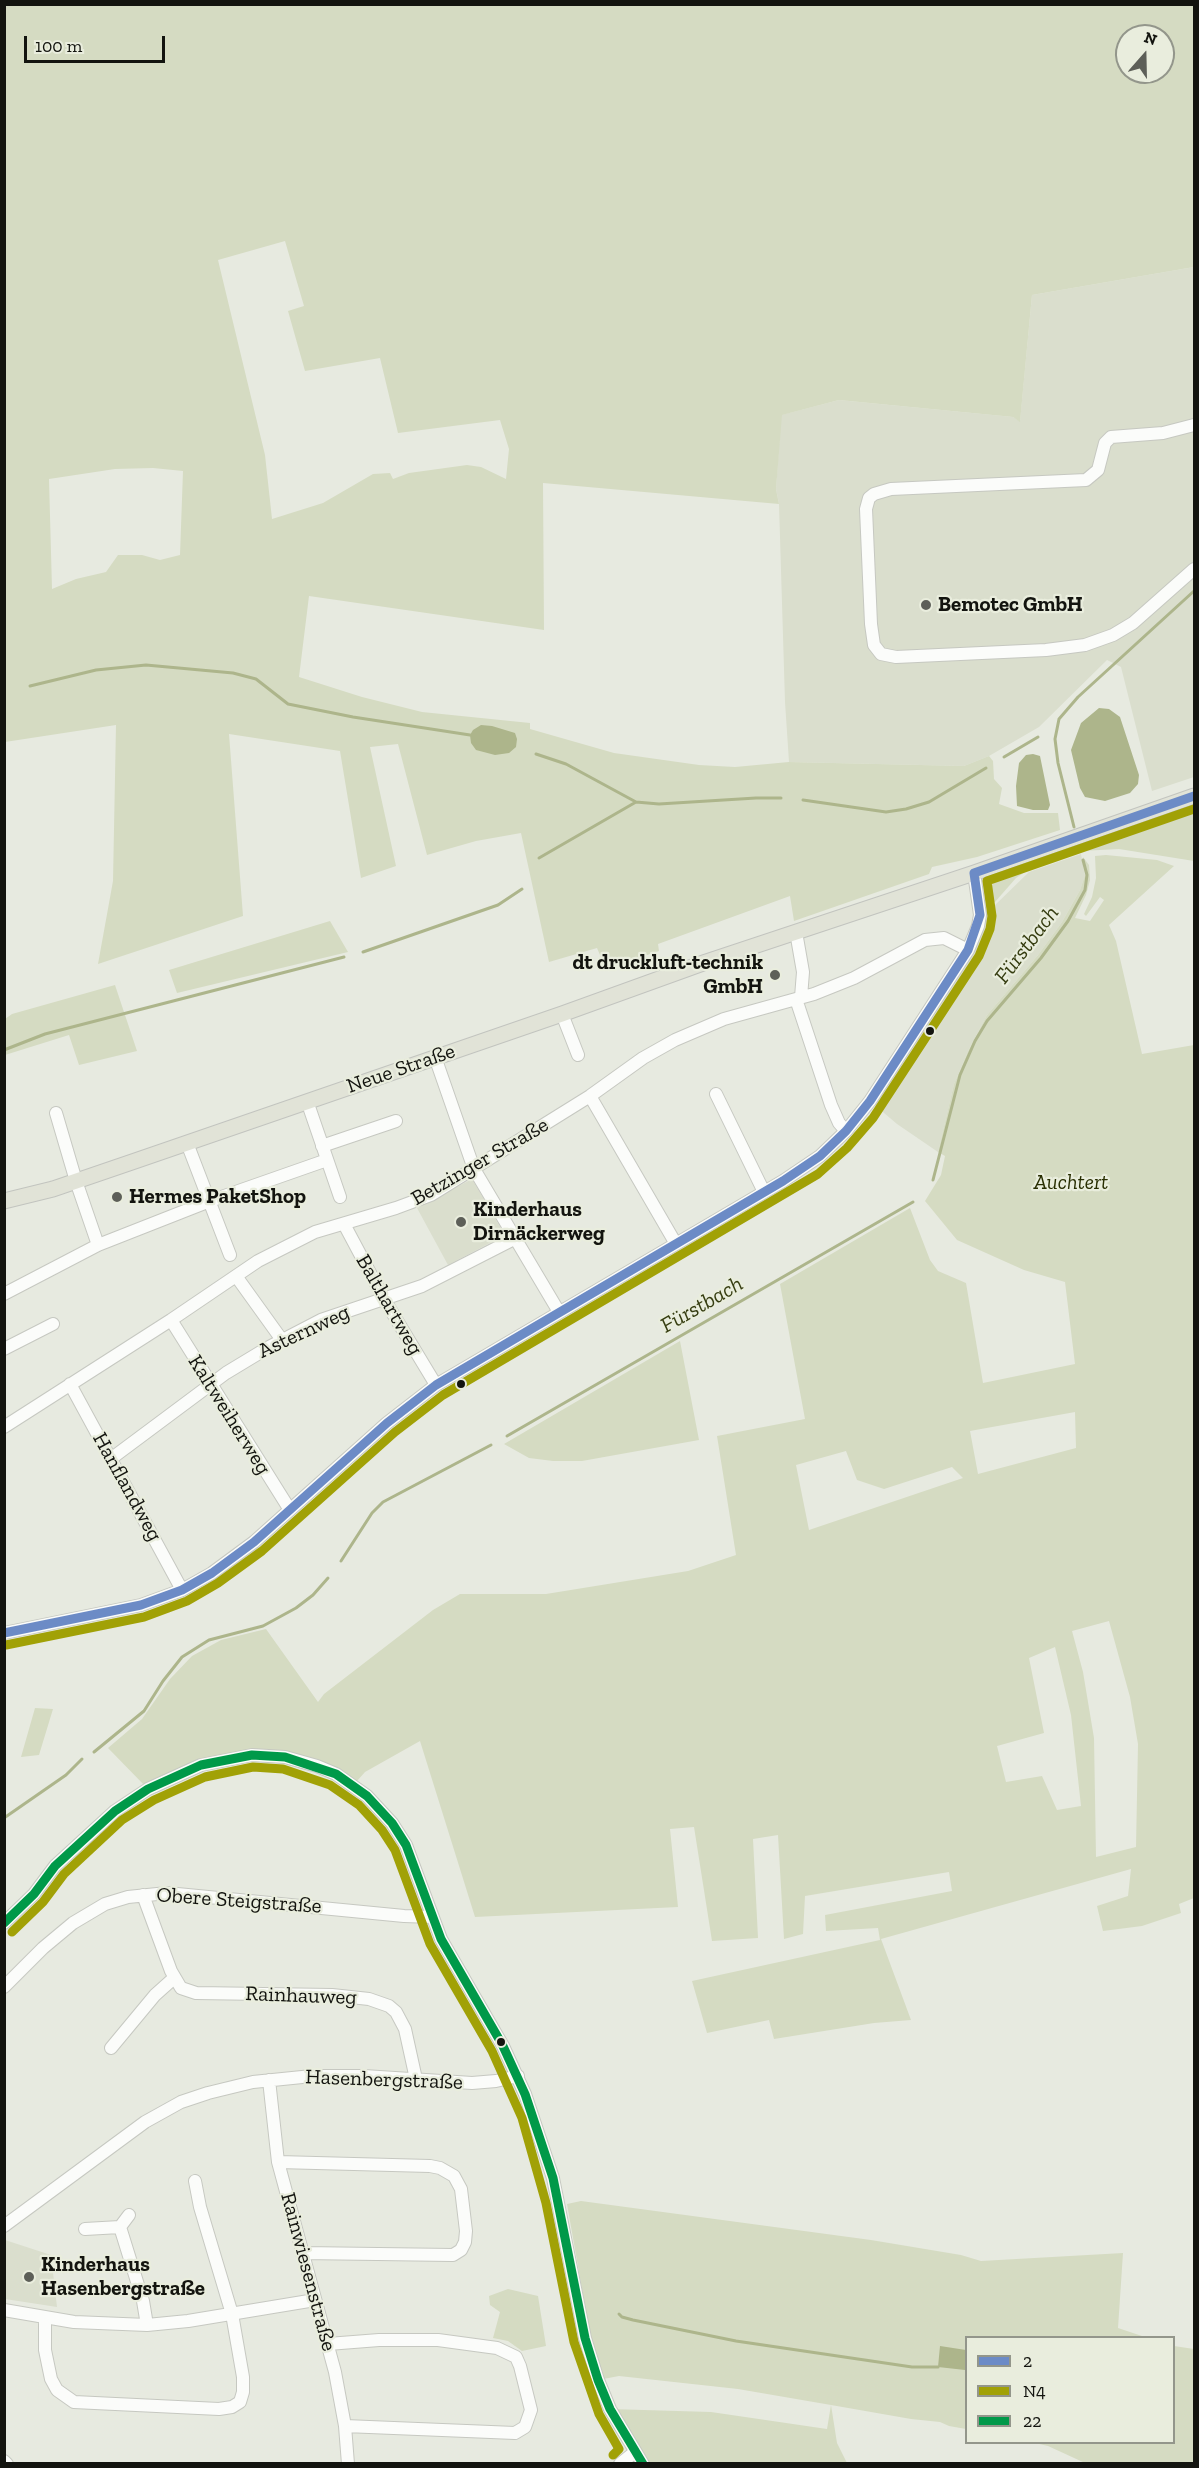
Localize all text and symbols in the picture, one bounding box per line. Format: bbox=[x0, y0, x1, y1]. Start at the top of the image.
scale bar bbox=[27, 24, 168, 62]
north arrow bbox=[1115, 24, 1175, 84]
text: N bbox=[1142, 27, 1160, 50]
text: 100 m bbox=[35, 35, 82, 57]
place label: Bemotec GmbH bbox=[938, 592, 1083, 618]
marker: Bemotec GmbH bbox=[919, 598, 933, 612]
water label: Fürstbach bbox=[989, 901, 1065, 989]
place label: dt druckluft-technik GmbH bbox=[572, 950, 763, 1000]
marker: dt druckluft-technik GmbH bbox=[768, 968, 782, 982]
unlabelled marker bbox=[924, 1025, 936, 1037]
street label: Neue Straße bbox=[344, 1039, 458, 1099]
street label: Betzinger Straße bbox=[407, 1112, 553, 1212]
park label: Auchtert bbox=[1034, 1170, 1108, 1196]
place label: Hermes PaketShop bbox=[129, 1184, 306, 1210]
marker: Hermes PaketShop bbox=[110, 1190, 124, 1204]
place label: Kinderhaus Dirnäckerweg bbox=[473, 1197, 605, 1247]
marker: Kinderhaus Dirnäckerweg bbox=[454, 1215, 468, 1229]
street label: Balthartweg bbox=[350, 1250, 428, 1360]
water label: Fürstbach bbox=[656, 1271, 748, 1339]
street label: Asternweg bbox=[254, 1300, 354, 1364]
street label: Kaltweiherweg bbox=[182, 1351, 276, 1479]
unlabelled marker bbox=[455, 1378, 467, 1390]
street label: Hanflandweg bbox=[87, 1428, 167, 1546]
street label: Obere Steigstraße bbox=[156, 1883, 322, 1919]
street label: Rainhauweg bbox=[245, 1981, 357, 2011]
unlabelled marker bbox=[495, 2036, 507, 2048]
street label: Hasenbergstraße bbox=[305, 2065, 463, 2095]
street label: Rainwiesenstraße bbox=[275, 2190, 341, 2354]
place label: Kinderhaus Hasenbergstraße bbox=[41, 2252, 205, 2302]
marker: Kinderhaus Hasenbergstraße bbox=[22, 2270, 36, 2284]
legend bbox=[965, 2336, 1175, 2444]
text: 2 bbox=[1023, 2350, 1032, 2372]
text: N4 bbox=[1023, 2380, 1046, 2402]
text: 22 bbox=[1023, 2410, 1042, 2432]

